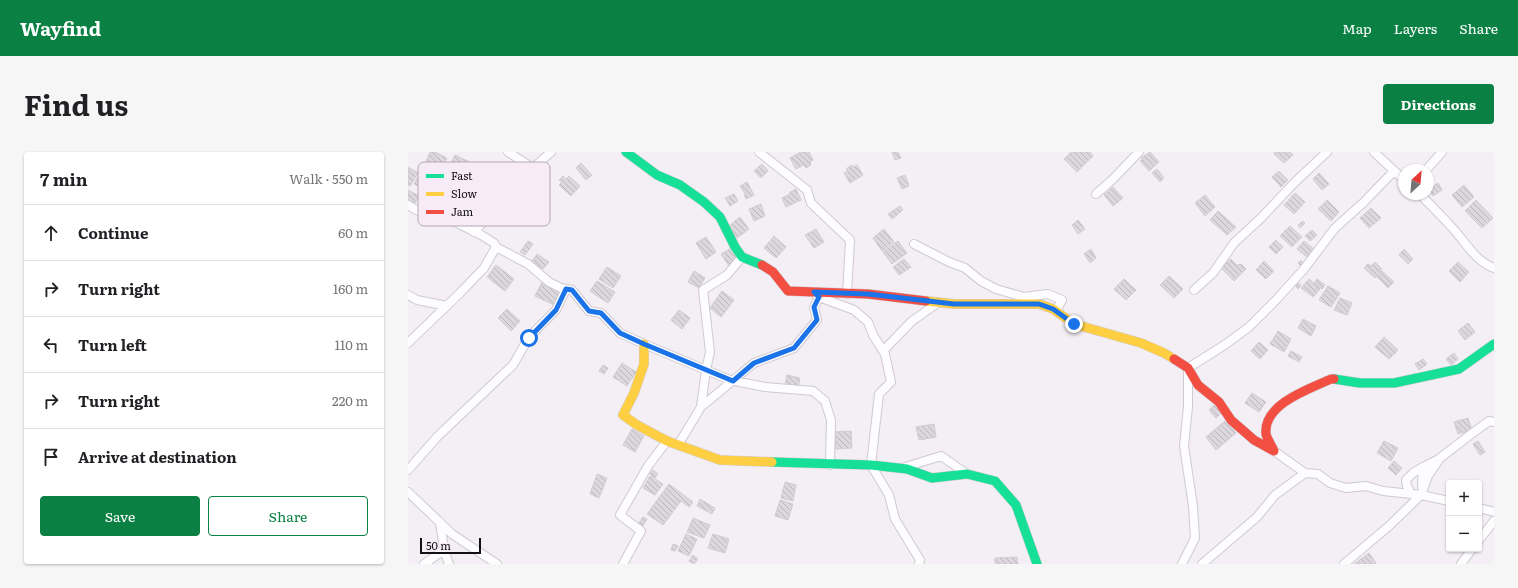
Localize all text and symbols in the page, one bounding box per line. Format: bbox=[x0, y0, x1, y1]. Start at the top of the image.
text: Wayfind bbox=[20, 14, 101, 42]
text: Map bbox=[1342, 18, 1372, 38]
text: Layers bbox=[1394, 18, 1437, 38]
text: Share bbox=[1459, 18, 1498, 38]
text: Find us bbox=[24, 83, 128, 125]
button: Directions bbox=[1383, 84, 1494, 124]
legend bbox=[418, 162, 550, 226]
north arrow bbox=[1398, 164, 1434, 200]
text: 7 min bbox=[40, 166, 88, 191]
text: Fast bbox=[451, 167, 473, 183]
text: Walk · 550 m bbox=[289, 169, 368, 188]
text: Slow bbox=[451, 185, 477, 201]
text: Jam bbox=[451, 203, 474, 219]
text: Continue bbox=[78, 221, 148, 244]
icon: ahead bbox=[40, 222, 62, 244]
text: 60 m bbox=[338, 223, 368, 242]
text: Turn right bbox=[78, 277, 160, 300]
icon: right bbox=[40, 278, 62, 300]
text: 160 m bbox=[333, 279, 368, 298]
route end bbox=[1065, 315, 1083, 333]
route start bbox=[520, 329, 538, 347]
text: Turn left bbox=[78, 333, 147, 356]
icon: left bbox=[40, 334, 62, 356]
text: 110 m bbox=[335, 335, 368, 354]
text: Turn right bbox=[78, 389, 160, 412]
icon: right bbox=[40, 390, 62, 412]
text: 220 m bbox=[332, 391, 368, 410]
text: Arrive at destination bbox=[78, 445, 237, 468]
icon: arrive bbox=[40, 446, 62, 468]
map controls bbox=[1446, 480, 1482, 552]
button: + bbox=[1446, 480, 1482, 516]
button: Save bbox=[40, 496, 200, 536]
button: Share bbox=[208, 496, 368, 536]
button: − bbox=[1446, 516, 1482, 552]
scale bar bbox=[420, 536, 481, 555]
text: 50 m bbox=[426, 537, 451, 553]

